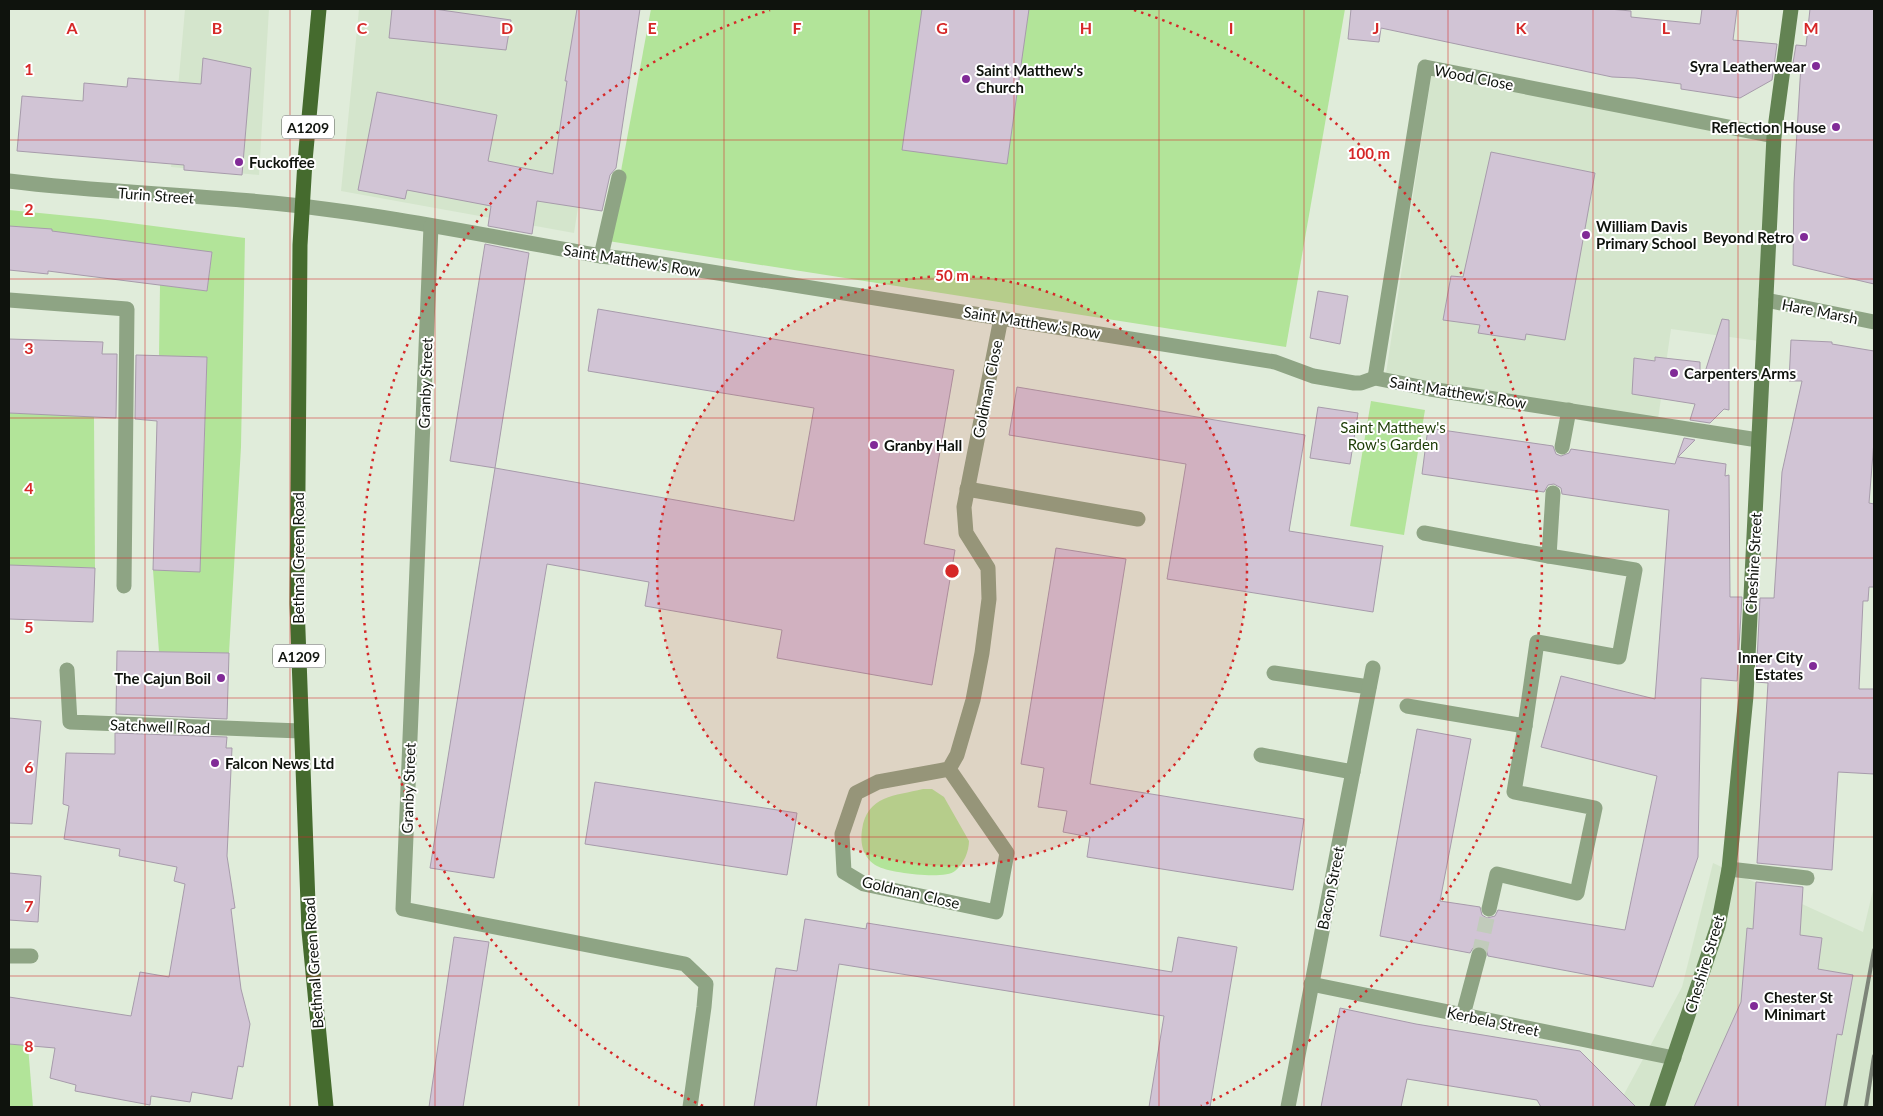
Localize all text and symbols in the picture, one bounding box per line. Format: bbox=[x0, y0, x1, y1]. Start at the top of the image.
text: A bbox=[65, 18, 78, 37]
text: B bbox=[212, 18, 222, 37]
text: C bbox=[357, 18, 368, 37]
text: D bbox=[501, 18, 513, 37]
text: E bbox=[647, 18, 657, 37]
text: F bbox=[792, 18, 802, 37]
text: G bbox=[936, 18, 948, 37]
text: H bbox=[1080, 18, 1092, 37]
text: I bbox=[1229, 18, 1233, 37]
text: J bbox=[1373, 18, 1379, 37]
text: K bbox=[1516, 18, 1528, 37]
text: L bbox=[1662, 18, 1671, 37]
text: M bbox=[1803, 18, 1819, 37]
place label: Syra Leatherwear bbox=[1690, 57, 1806, 75]
text: 1 bbox=[24, 59, 34, 78]
street label: Wood Close bbox=[1433, 60, 1515, 94]
marker: Syra Leatherwear bbox=[1810, 60, 1822, 72]
place label: Saint Matthew's Church bbox=[976, 61, 1084, 96]
marker: Saint Matthew's Church bbox=[960, 73, 972, 85]
road number: A1209 bbox=[282, 115, 334, 138]
place label: Reflection House bbox=[1711, 118, 1826, 136]
marker: Reflection House bbox=[1830, 121, 1842, 133]
text: 100 m bbox=[1348, 144, 1390, 162]
place label: Fuckoffee bbox=[249, 153, 315, 171]
marker: Fuckoffee bbox=[233, 156, 245, 168]
street label: Turin Street bbox=[117, 183, 195, 207]
text: 2 bbox=[24, 199, 34, 218]
place label: William Davis Primary School bbox=[1596, 217, 1696, 252]
place label: Beyond Retro bbox=[1703, 228, 1794, 246]
marker: William Davis Primary School bbox=[1580, 229, 1592, 241]
marker: Beyond Retro bbox=[1798, 231, 1810, 243]
street label: Saint Matthew's Row bbox=[562, 240, 702, 280]
text: 50 m bbox=[935, 266, 969, 284]
street label: Hare Marsh bbox=[1780, 295, 1860, 327]
street label: Saint Matthew's Row bbox=[962, 302, 1102, 342]
street label: Granby Street bbox=[414, 337, 436, 429]
text: 3 bbox=[24, 338, 34, 357]
street label: Goldman Close bbox=[969, 338, 1005, 440]
place label: Carpenters Arms bbox=[1684, 364, 1796, 382]
marker: Carpenters Arms bbox=[1668, 367, 1680, 379]
street label: Saint Matthew's Row bbox=[1388, 372, 1528, 412]
park label: Saint Matthew's Row's Garden bbox=[1340, 418, 1446, 453]
place label: Granby Hall bbox=[884, 436, 962, 454]
marker: Granby Hall bbox=[868, 439, 880, 451]
text: 4 bbox=[24, 478, 34, 497]
street label: Bethnal Green Road bbox=[289, 492, 307, 624]
street label: Cheshire Street bbox=[1741, 511, 1765, 614]
centre of rings bbox=[943, 562, 961, 580]
text: 5 bbox=[24, 617, 34, 636]
road number: A1209 bbox=[273, 644, 325, 668]
place label: Inner City Estates bbox=[1738, 648, 1803, 683]
marker: Inner City Estates bbox=[1807, 660, 1819, 672]
place label: The Cajun Boil bbox=[114, 669, 211, 687]
marker: The Cajun Boil bbox=[215, 672, 227, 684]
street label: Satchwell Road bbox=[110, 715, 210, 737]
street label: Granby Street bbox=[397, 742, 419, 834]
place label: Falcon News Ltd bbox=[225, 754, 334, 772]
text: 6 bbox=[24, 757, 34, 776]
marker: Falcon News Ltd bbox=[209, 757, 221, 769]
street label: Bacon Street bbox=[1313, 844, 1347, 931]
street label: Goldman Close bbox=[860, 872, 962, 912]
text: 7 bbox=[24, 896, 34, 915]
street label: Bethnal Green Road bbox=[299, 897, 327, 1029]
street label: Cheshire Street bbox=[1681, 912, 1728, 1015]
place label: Chester St Minimart bbox=[1764, 988, 1833, 1023]
marker: Chester St Minimart bbox=[1748, 1000, 1760, 1012]
street label: Kerbela Street bbox=[1445, 1002, 1541, 1040]
text: 8 bbox=[24, 1036, 34, 1055]

